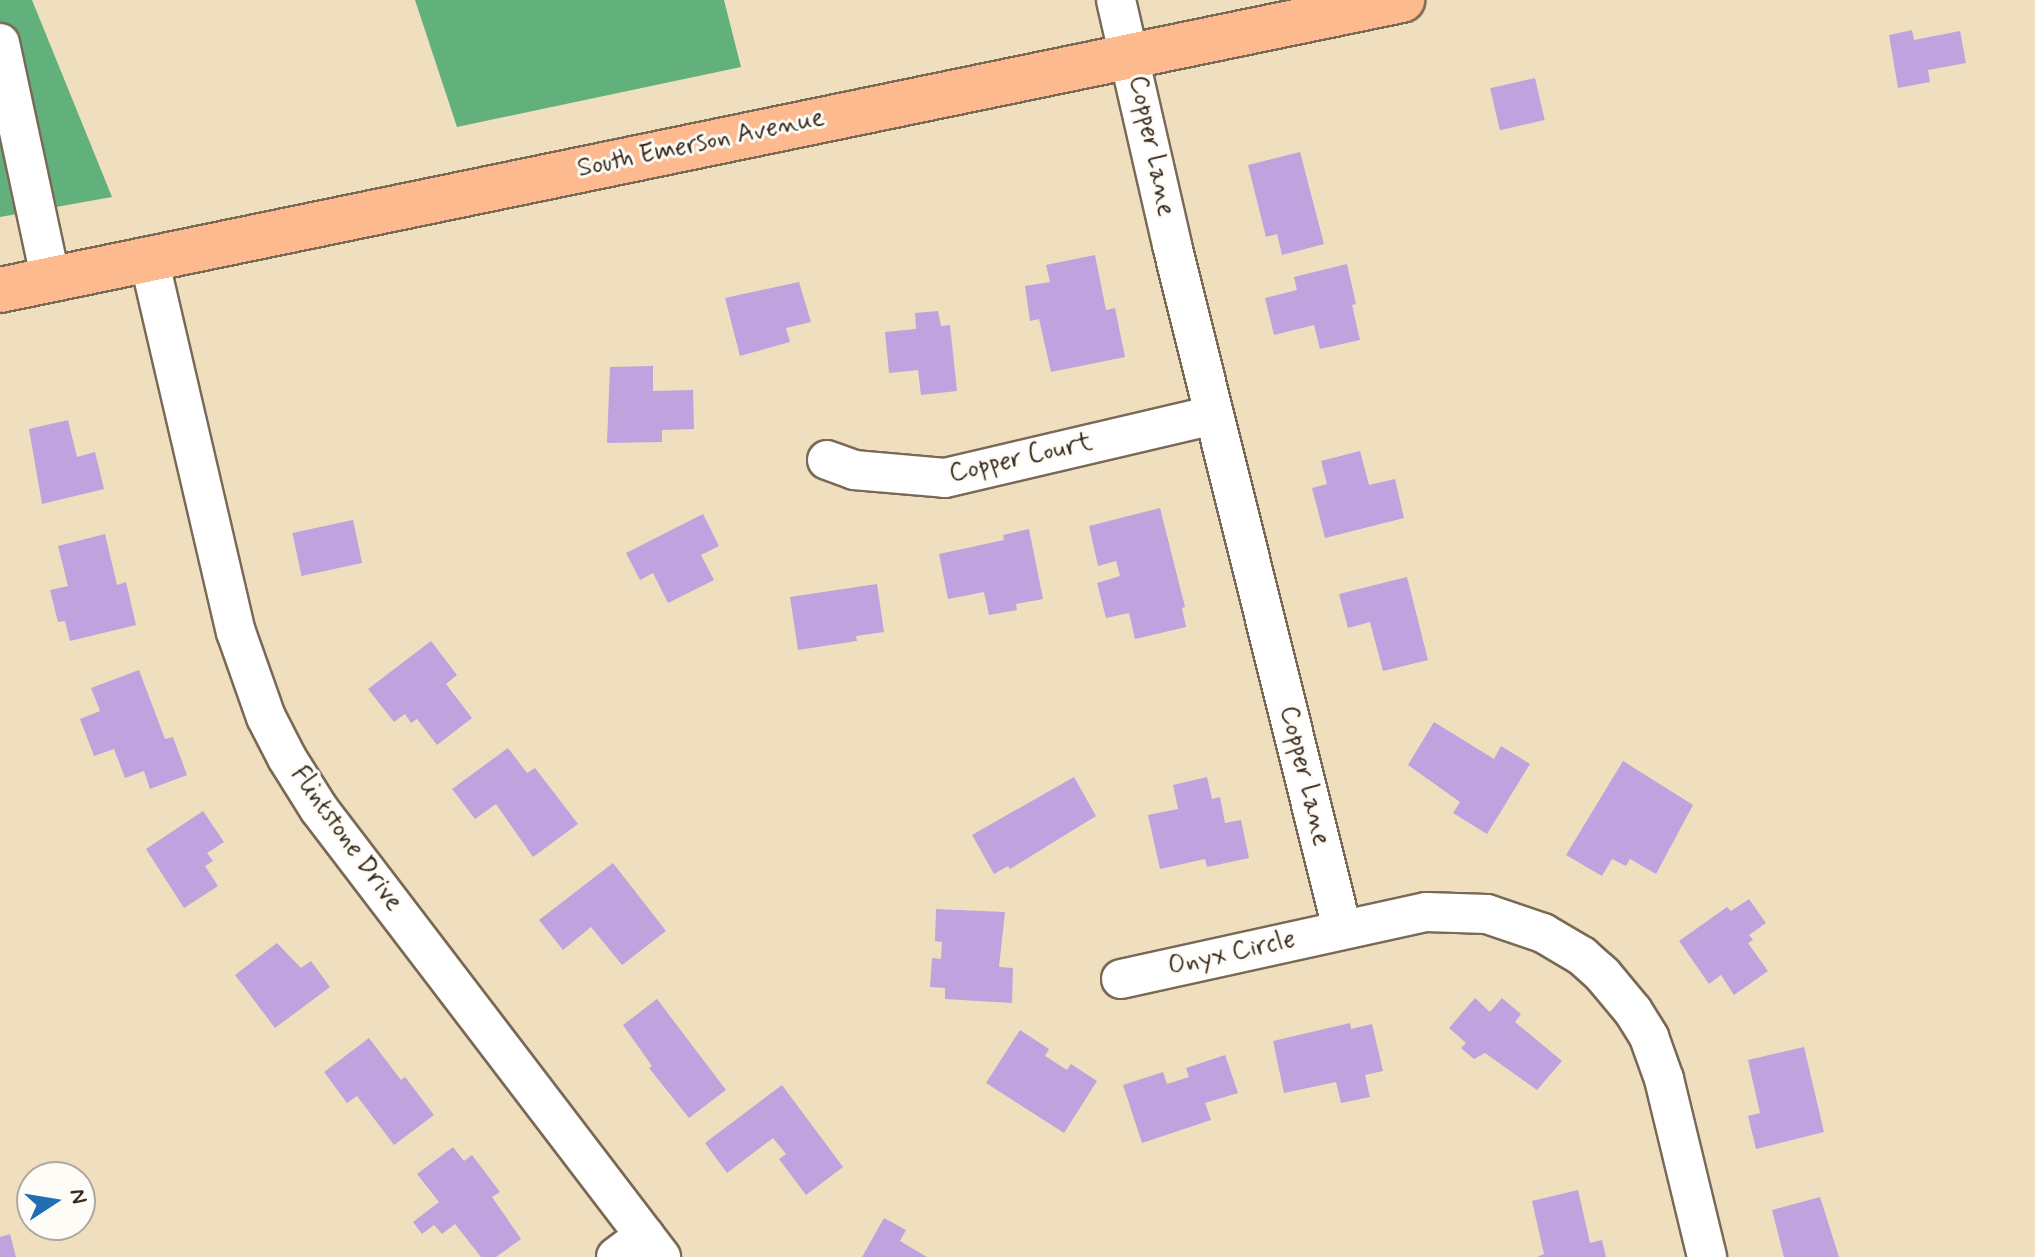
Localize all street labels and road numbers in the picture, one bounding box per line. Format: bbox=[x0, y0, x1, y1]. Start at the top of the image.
street label: Copper Lane bbox=[1122, 76, 1180, 216]
street label: South Emerson Avenue bbox=[579, 103, 823, 185]
street label: Copper Court bbox=[948, 428, 1094, 490]
street label: Copper Lane bbox=[1272, 706, 1336, 846]
street label: Flintstone Drive bbox=[284, 761, 408, 917]
street label: Onyx Circle bbox=[1165, 924, 1299, 984]

